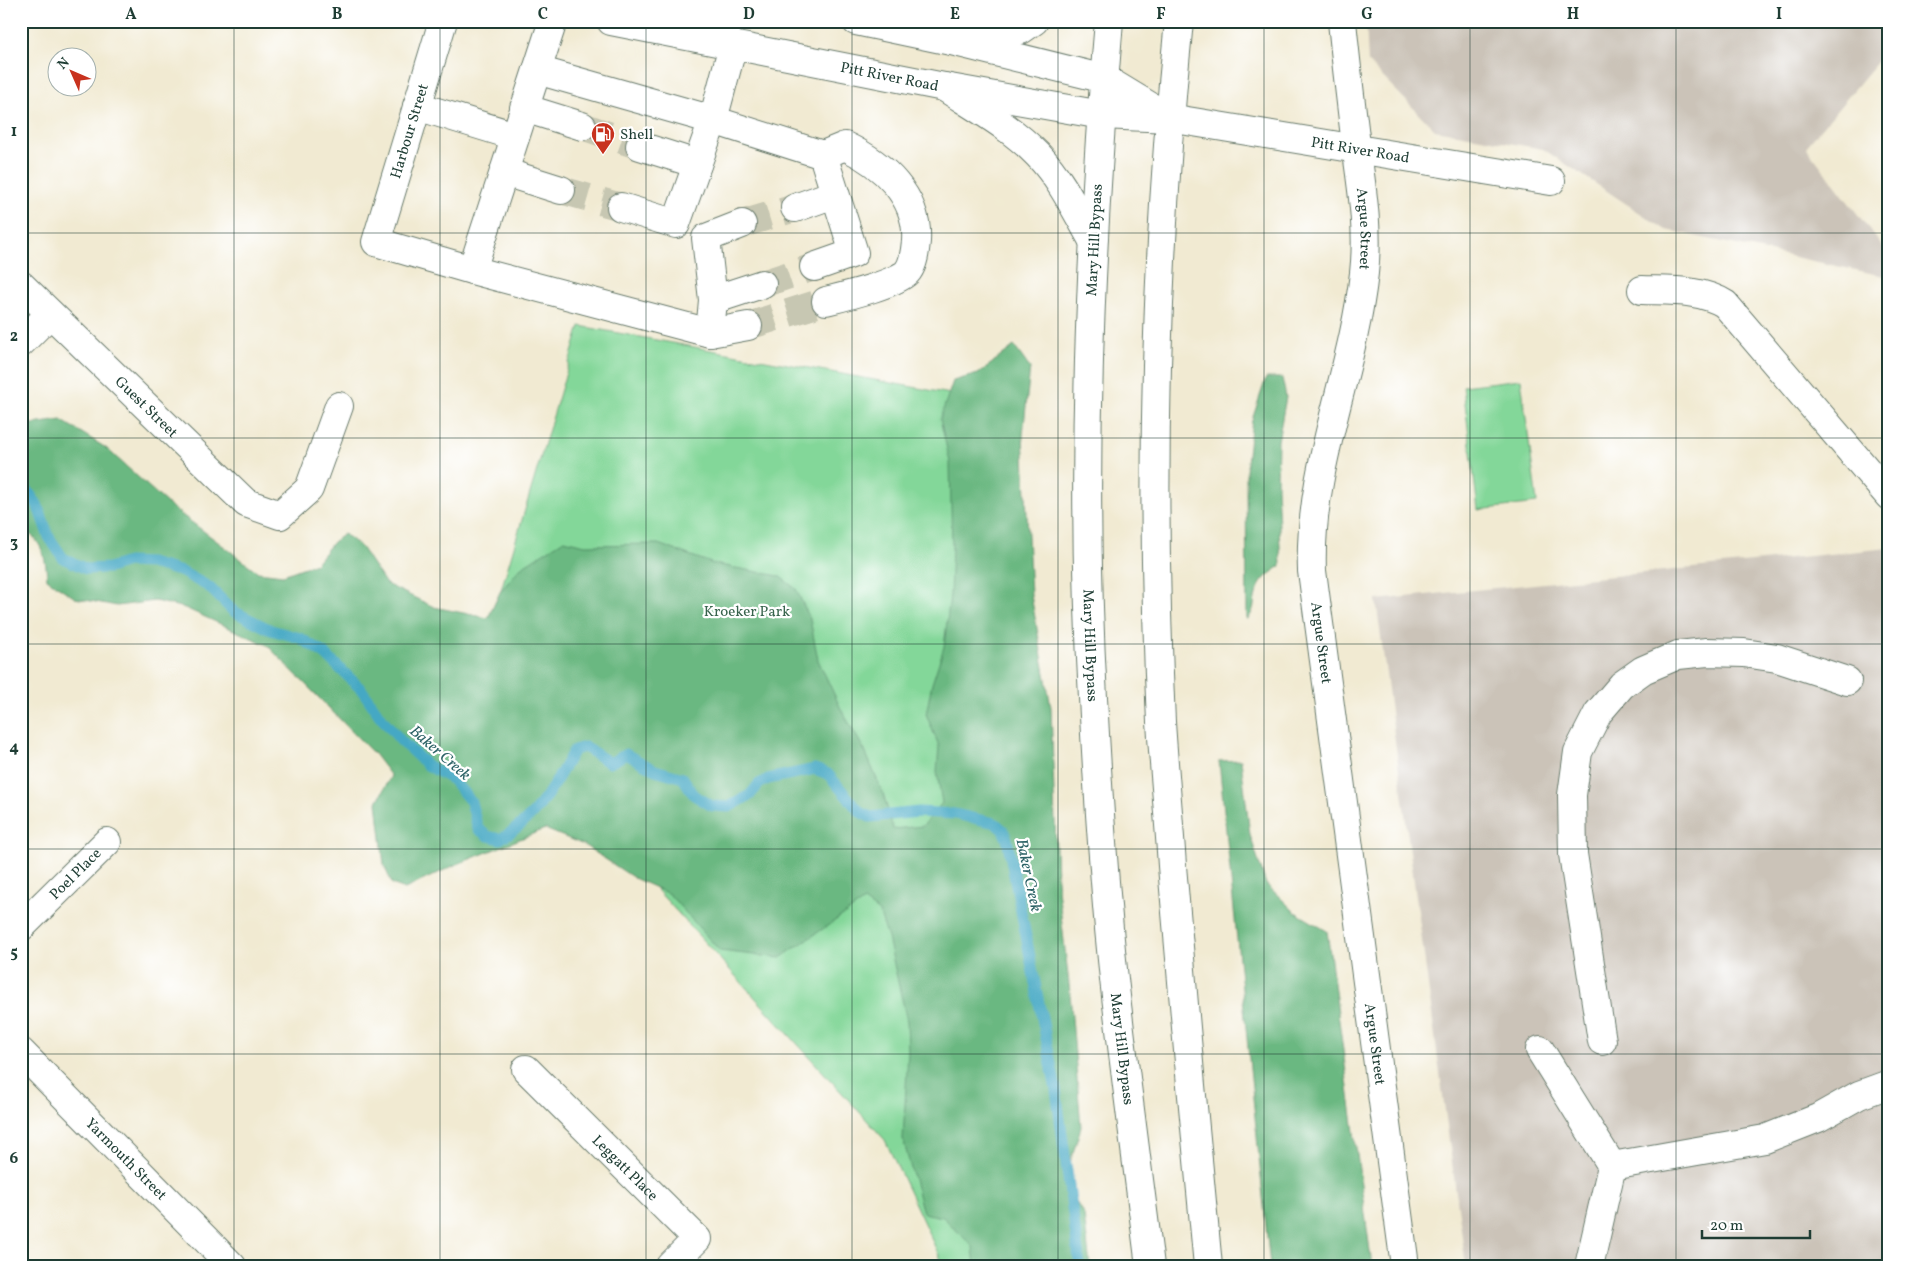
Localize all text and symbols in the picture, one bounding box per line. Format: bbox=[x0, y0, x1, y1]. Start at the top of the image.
text: A bbox=[125, 4, 137, 26]
text: B bbox=[332, 4, 343, 26]
text: C bbox=[538, 4, 548, 26]
text: D bbox=[743, 4, 755, 26]
text: E bbox=[950, 4, 960, 26]
text: F bbox=[1156, 4, 1166, 26]
text: G bbox=[1361, 4, 1373, 26]
text: H bbox=[1567, 4, 1579, 26]
text: I bbox=[1776, 4, 1782, 26]
north arrow bbox=[48, 48, 98, 98]
text: N bbox=[54, 54, 74, 74]
street label: Pitt River Road bbox=[838, 58, 940, 98]
street label: Harbour Street bbox=[386, 81, 435, 182]
text: 1 bbox=[11, 121, 17, 143]
fuel station icon: Shell bbox=[590, 121, 616, 155]
place label: Shell bbox=[620, 125, 653, 146]
street label: Pitt River Road bbox=[1309, 133, 1411, 170]
street label: Mary Hill Bypass bbox=[1082, 183, 1109, 297]
street label: Argue Street bbox=[1350, 187, 1375, 271]
text: 2 bbox=[10, 326, 18, 348]
street label: Guest Street bbox=[109, 372, 182, 443]
text: 3 bbox=[10, 532, 18, 554]
street label: Mary Hill Bypass bbox=[1076, 589, 1102, 702]
street label: Argue Street bbox=[1304, 601, 1336, 685]
park label: Kroeker Park bbox=[704, 602, 790, 623]
water label: Baker Creek bbox=[405, 721, 475, 786]
text: 4 bbox=[9, 737, 19, 759]
water label: Baker Creek bbox=[1010, 837, 1047, 915]
street label: Poel Place bbox=[45, 844, 107, 905]
text: 5 bbox=[10, 942, 18, 964]
street label: Mary Hill Bypass bbox=[1104, 992, 1138, 1106]
street label: Argue Street bbox=[1358, 1002, 1390, 1087]
street label: Yarmouth Street bbox=[80, 1114, 171, 1206]
street label: Leggatt Place bbox=[586, 1131, 662, 1207]
text: 6 bbox=[10, 1148, 19, 1170]
scale bar bbox=[1702, 1207, 1810, 1239]
text: 20 m bbox=[1710, 1216, 1743, 1237]

